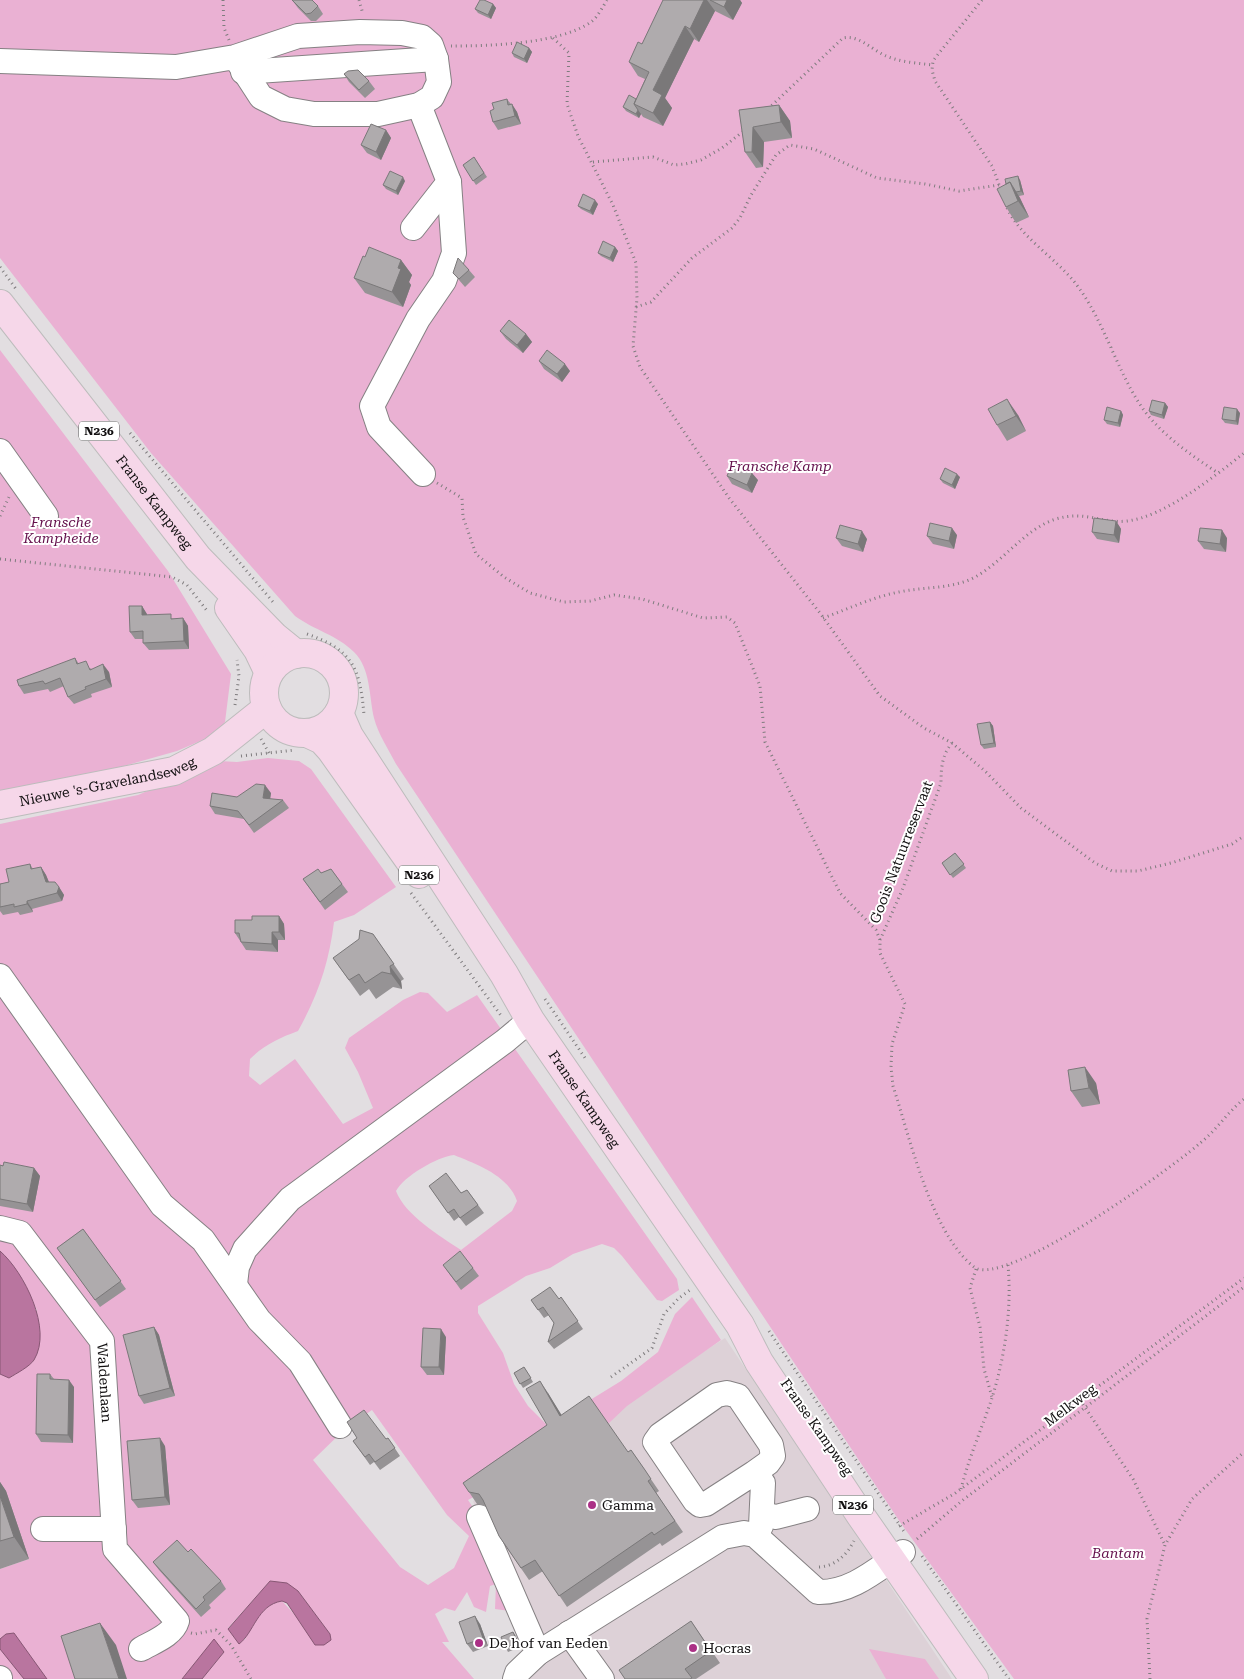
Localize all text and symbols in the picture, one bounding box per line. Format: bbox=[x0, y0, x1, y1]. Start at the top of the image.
road number: N236 bbox=[79, 422, 119, 441]
street label: Franse Kampweg bbox=[113, 452, 196, 552]
park label: Fransche Kamp bbox=[727, 458, 832, 474]
park label: Fransche Kampheide bbox=[22, 514, 99, 546]
street label: Nieuwe 's-Gravelandseweg bbox=[18, 753, 198, 809]
street label: Goois Natuurreservaat bbox=[866, 778, 936, 926]
road number: N236 bbox=[399, 866, 439, 884]
street label: Franse Kampweg bbox=[545, 1047, 624, 1151]
street label: Waldenlaan bbox=[94, 1343, 115, 1423]
street label: Franse Kampweg bbox=[778, 1376, 856, 1478]
street label: Melkweg bbox=[1041, 1380, 1099, 1430]
road number: N236 bbox=[833, 1496, 873, 1514]
place label: Gamma bbox=[602, 1497, 654, 1513]
marker: Gamma bbox=[586, 1499, 598, 1511]
park label: Bantam bbox=[1091, 1545, 1144, 1561]
place label: De hof van Eeden bbox=[489, 1635, 608, 1651]
marker: De hof van Eeden bbox=[473, 1637, 485, 1649]
place label: Hocras bbox=[703, 1640, 751, 1656]
marker: Hocras bbox=[687, 1642, 699, 1654]

